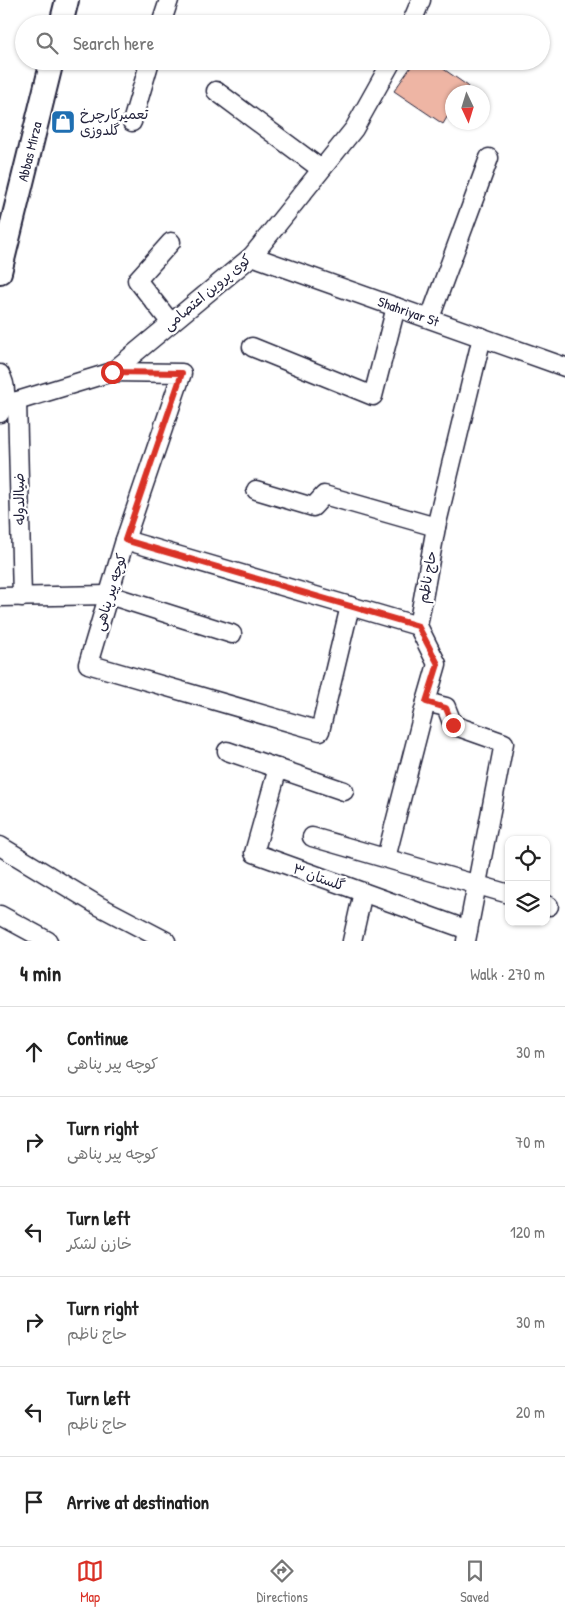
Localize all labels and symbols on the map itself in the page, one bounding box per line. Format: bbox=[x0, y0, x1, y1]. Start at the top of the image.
north arrow bbox=[445, 85, 490, 130]
place label: تعمیرکارچرخ گلدوزی bbox=[80, 104, 149, 139]
shop icon: تعمیرکارچرخ گلدوزی bbox=[50, 109, 76, 135]
street label: Abbas Mirza bbox=[13, 119, 46, 183]
street label: کوی پروین اعتصامی bbox=[159, 249, 255, 335]
street label: Shahriyar St bbox=[375, 291, 442, 331]
route start bbox=[101, 361, 124, 384]
street label: ضیاالدوله bbox=[9, 473, 28, 525]
street label: حاج ناظم bbox=[413, 549, 442, 605]
street label: کوچه پیر پناهی bbox=[89, 551, 131, 633]
route end bbox=[442, 714, 465, 737]
street label: گلستان ۳ bbox=[291, 858, 348, 895]

